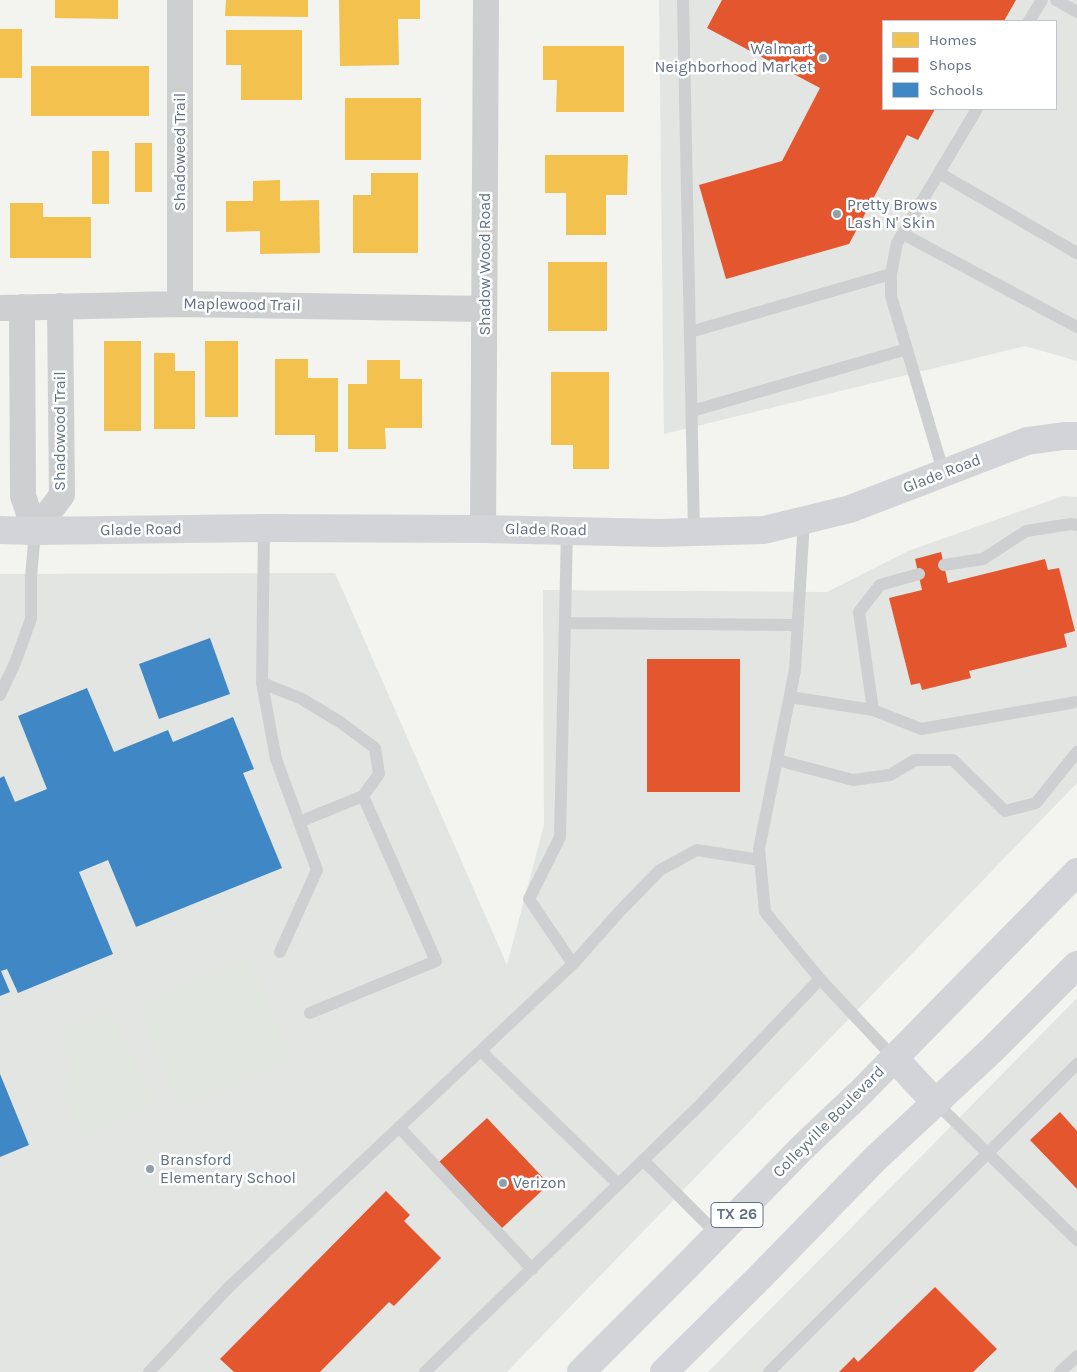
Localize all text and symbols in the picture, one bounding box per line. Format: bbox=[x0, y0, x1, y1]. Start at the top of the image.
legend bbox=[882, 20, 1057, 110]
text: Homes bbox=[929, 31, 977, 49]
place label: Walmart Neighborhood Market bbox=[655, 39, 813, 77]
marker: Walmart Neighborhood Market bbox=[817, 52, 829, 64]
text: Shops bbox=[929, 56, 972, 74]
text: Schools bbox=[929, 81, 983, 99]
street label: Shadoweed Trail bbox=[170, 93, 190, 211]
street label: Shadow Wood Road bbox=[475, 192, 495, 336]
place label: Pretty Brows Lash N' Skin bbox=[847, 195, 938, 233]
marker: Pretty Brows Lash N' Skin bbox=[831, 208, 843, 220]
street label: Maplewood Trail bbox=[183, 294, 301, 316]
street label: Shadowood Trail bbox=[50, 371, 70, 491]
street label: Glade Road bbox=[900, 450, 984, 498]
street label: Glade Road bbox=[100, 520, 182, 540]
street label: Glade Road bbox=[505, 520, 587, 540]
street label: Colleyville Boulevard bbox=[769, 1062, 889, 1182]
place label: Bransford Elementary School bbox=[160, 1150, 296, 1188]
marker: Bransford Elementary School bbox=[144, 1163, 156, 1175]
place label: Verizon bbox=[513, 1173, 566, 1193]
marker: Verizon bbox=[497, 1177, 509, 1189]
road number: TX 26 bbox=[711, 1202, 763, 1228]

